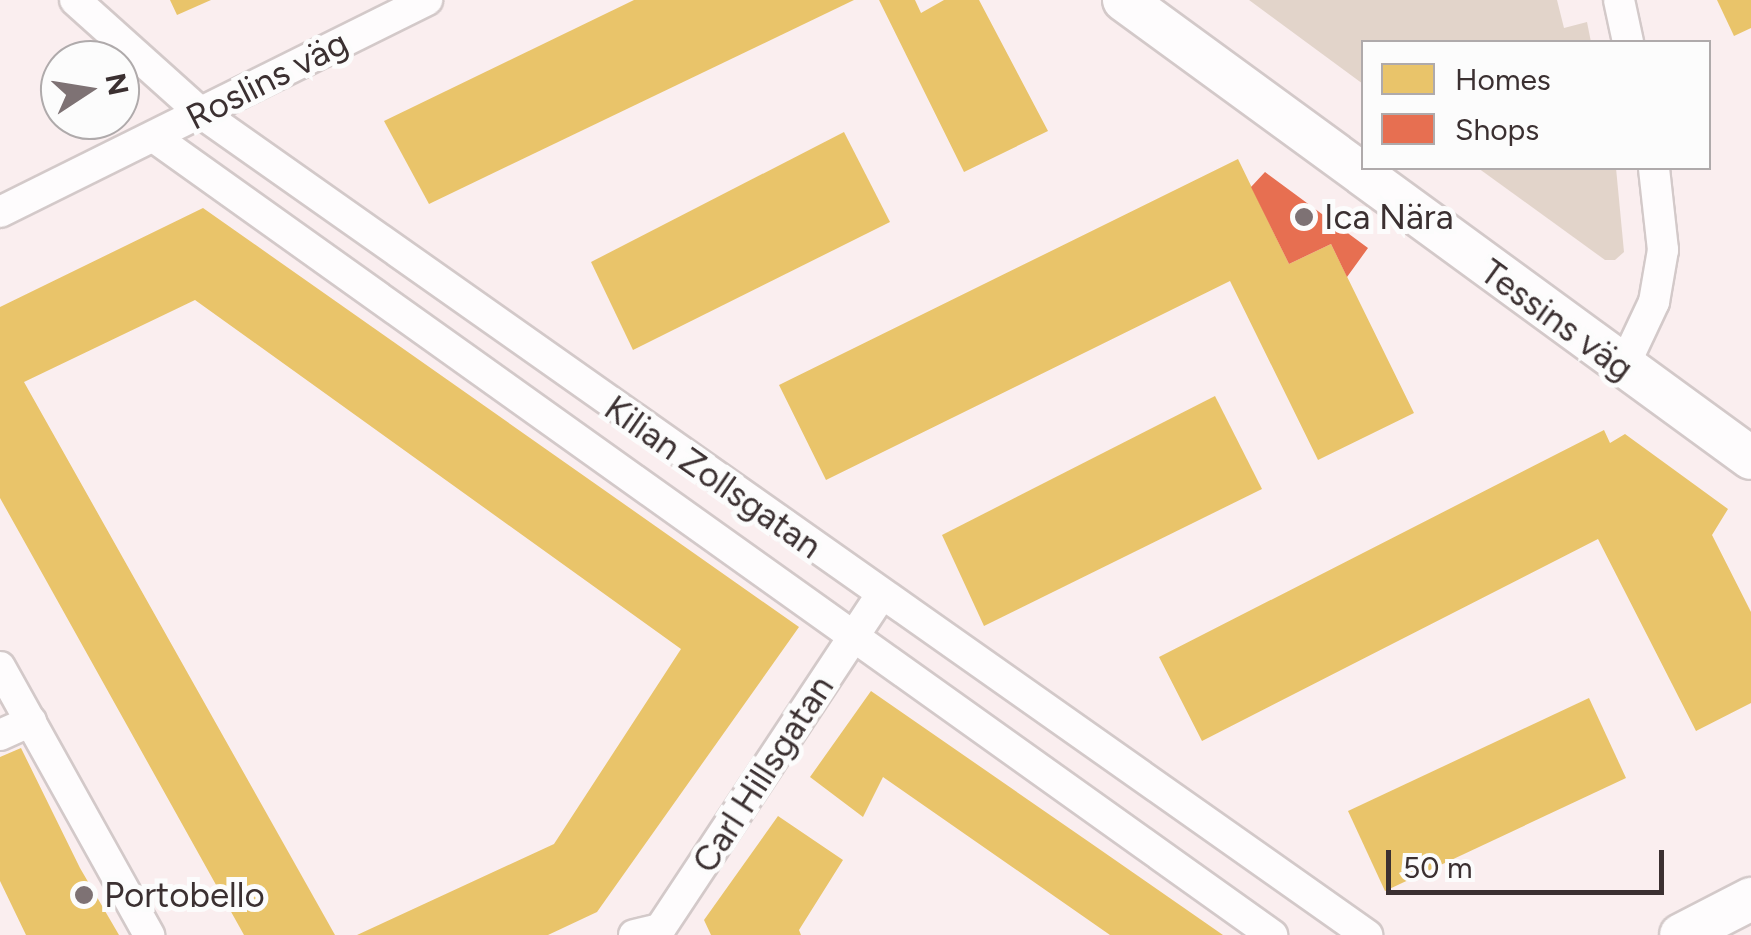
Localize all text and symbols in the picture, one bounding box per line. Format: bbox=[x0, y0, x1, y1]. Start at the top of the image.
street label: Roslins väg bbox=[179, 21, 355, 139]
north arrow bbox=[40, 40, 140, 140]
legend bbox=[1361, 40, 1711, 170]
text: Homes bbox=[1455, 61, 1551, 98]
text: N bbox=[99, 70, 136, 98]
text: Shops bbox=[1455, 111, 1539, 148]
place label: Ica Nära bbox=[1324, 196, 1453, 238]
marker: Ica Nära bbox=[1293, 206, 1315, 228]
street label: Tessins väg bbox=[1473, 251, 1641, 389]
street label: Kilian Zollsgatan bbox=[597, 387, 829, 567]
street label: Carl Hillsgatan bbox=[684, 668, 842, 880]
scale bar bbox=[1391, 830, 1668, 892]
text: 50 m bbox=[1403, 849, 1472, 886]
place label: Portobello bbox=[104, 874, 265, 916]
marker: Portobello bbox=[73, 884, 95, 906]

